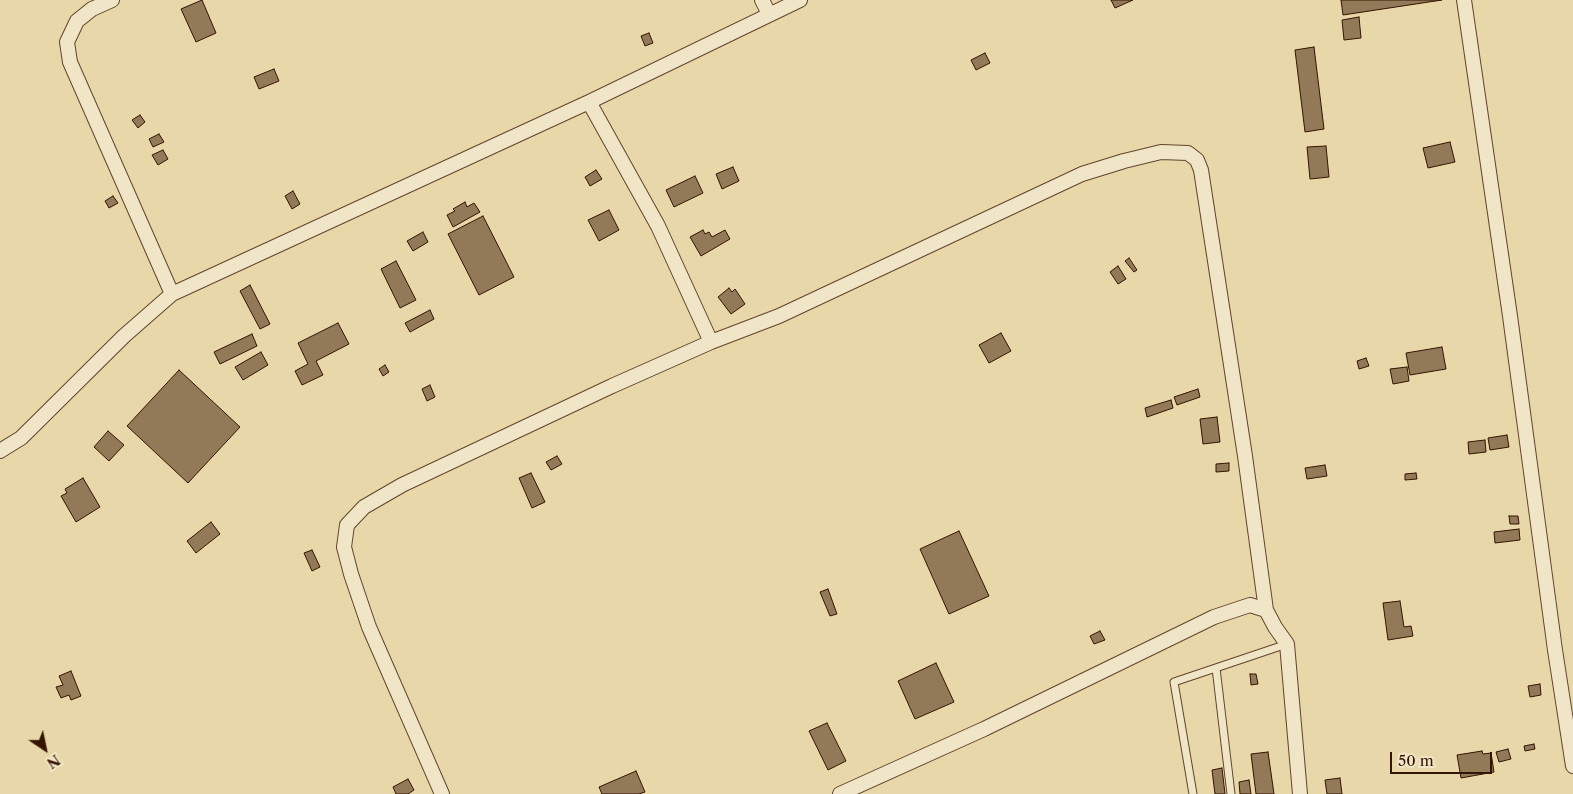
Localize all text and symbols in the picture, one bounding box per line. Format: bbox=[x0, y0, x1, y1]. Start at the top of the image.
north arrow bbox=[20, 724, 70, 774]
scale bar bbox=[1393, 742, 1496, 774]
text: N bbox=[43, 751, 63, 772]
text: 50 m bbox=[1398, 751, 1434, 770]

